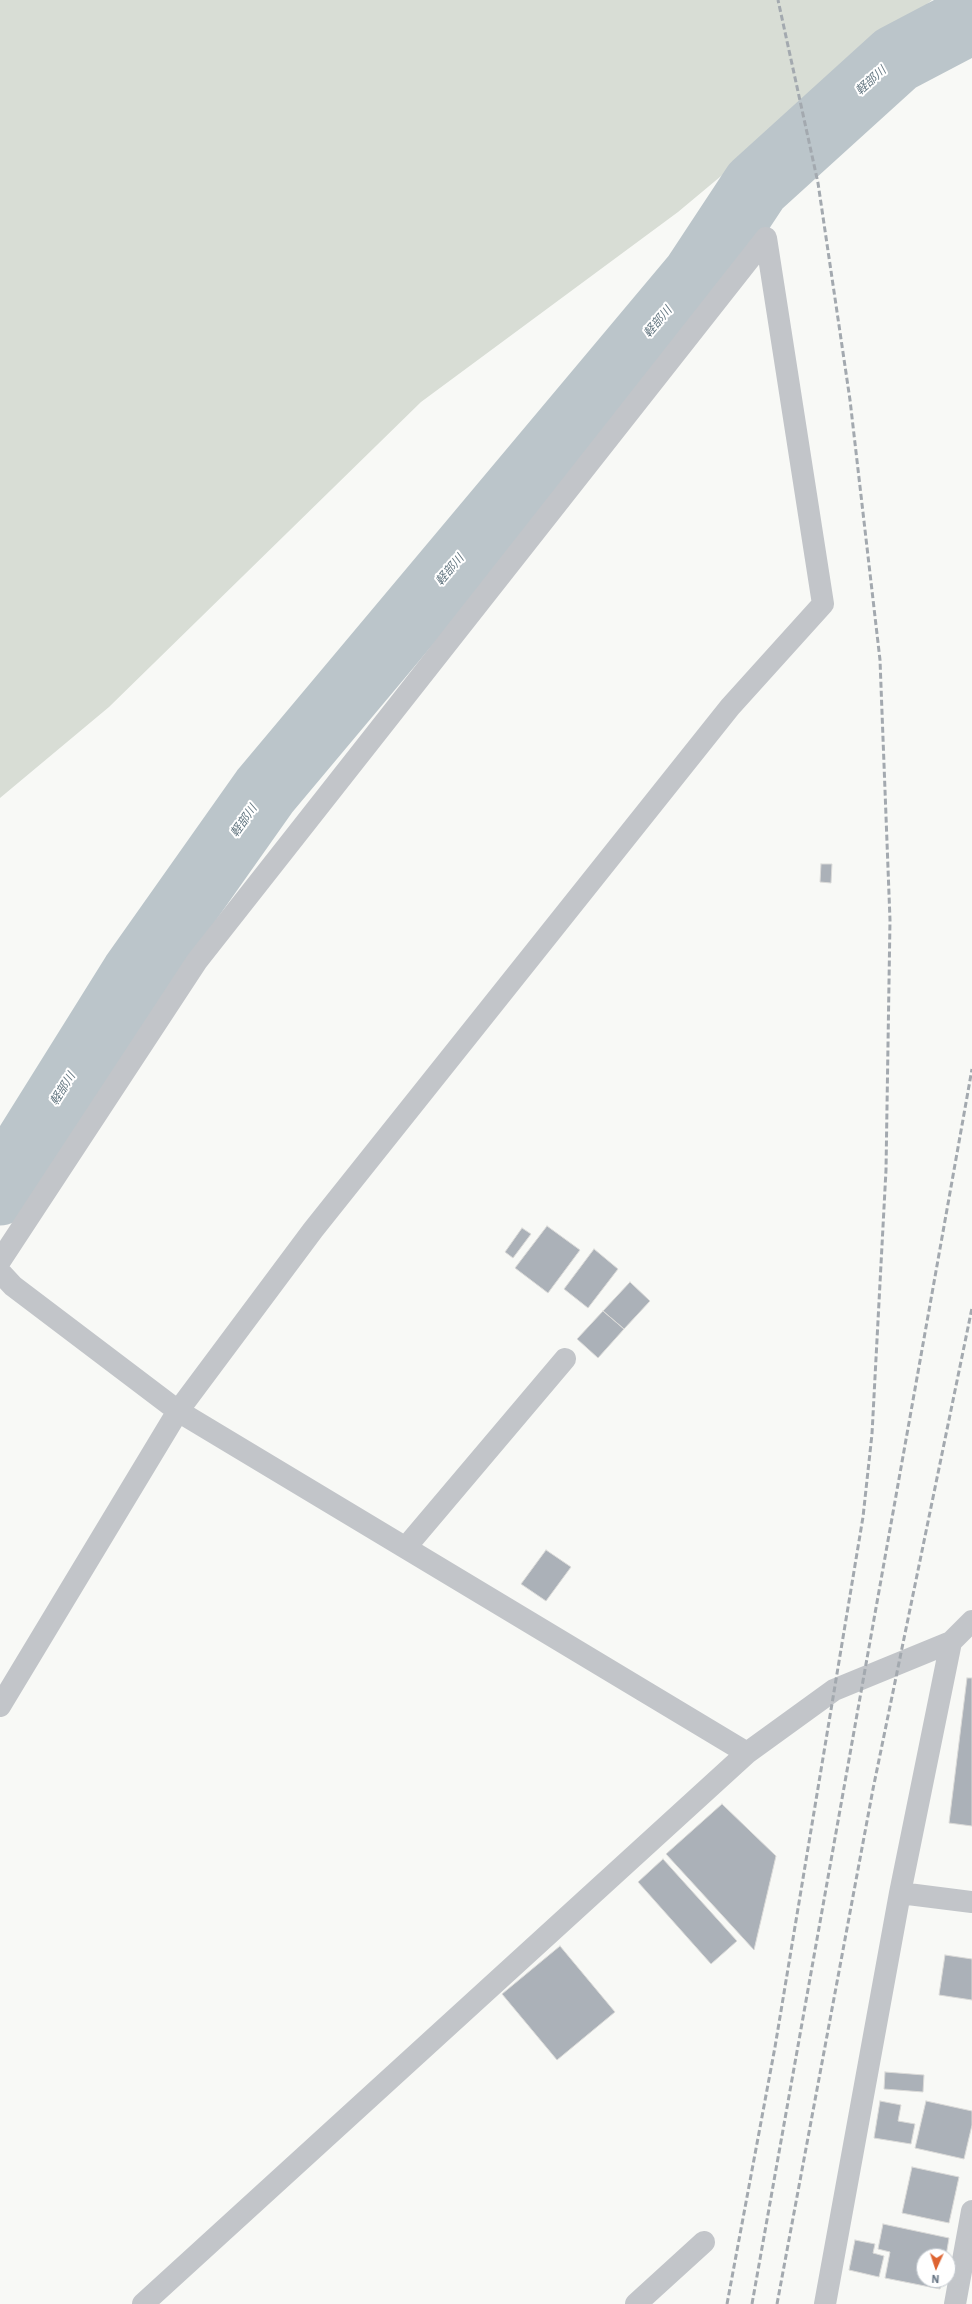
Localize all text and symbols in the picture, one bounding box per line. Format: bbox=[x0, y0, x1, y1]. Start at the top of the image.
water label: 軽部川 bbox=[853, 64, 889, 98]
water label: 軽部川 bbox=[641, 304, 675, 340]
water label: 軽部川 bbox=[433, 552, 467, 588]
water label: 軽部川 bbox=[228, 802, 260, 840]
water label: 軽部川 bbox=[47, 1070, 79, 1108]
north arrow bbox=[916, 2248, 956, 2288]
text: N bbox=[931, 2272, 940, 2286]

